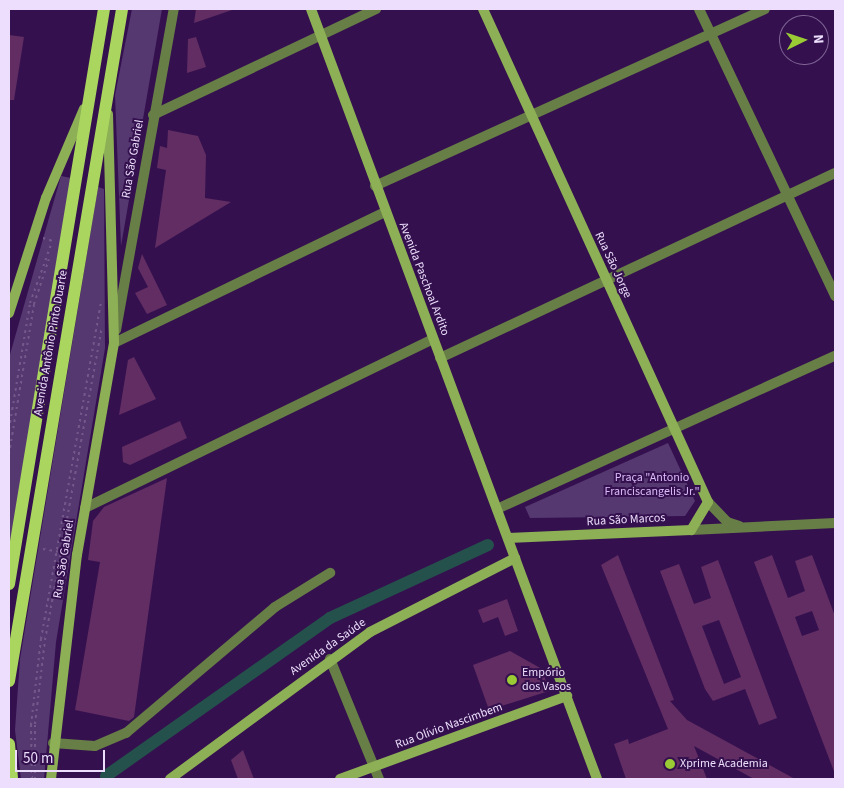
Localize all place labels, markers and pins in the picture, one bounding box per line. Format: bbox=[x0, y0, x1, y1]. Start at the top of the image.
place label: Empório dos Vasos bbox=[522, 666, 571, 694]
marker: Empório dos Vasos bbox=[506, 674, 518, 686]
place label: Xprime Academia bbox=[680, 757, 768, 771]
marker: Xprime Academia bbox=[664, 758, 676, 770]

